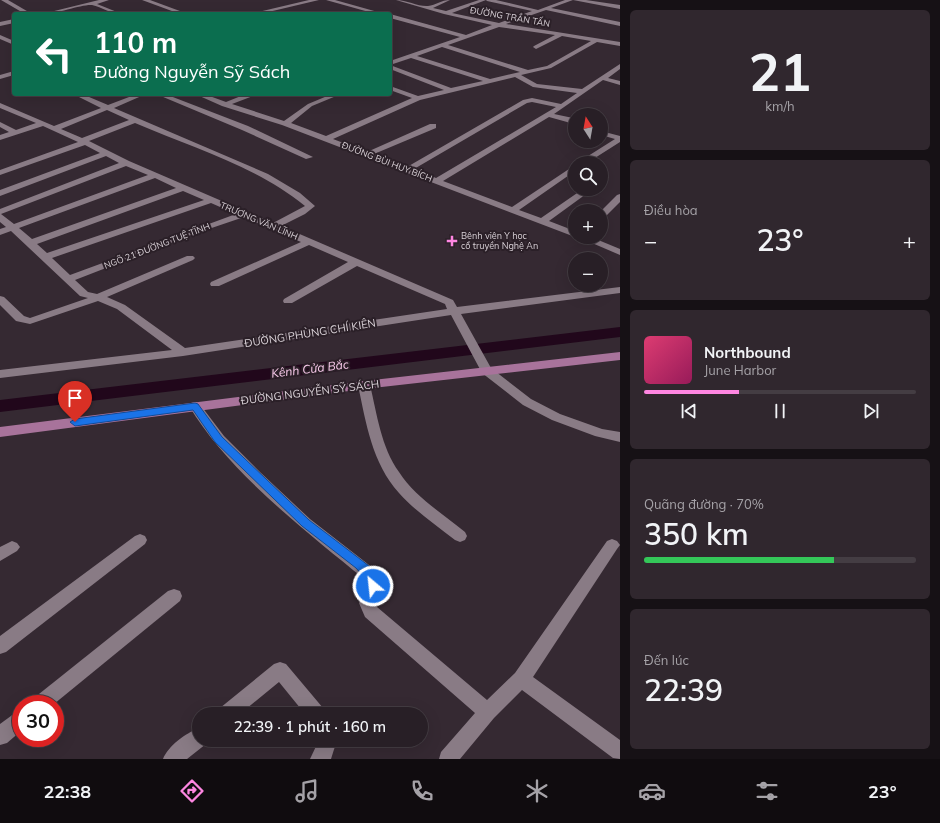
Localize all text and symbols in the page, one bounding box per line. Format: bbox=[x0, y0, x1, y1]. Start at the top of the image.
street label: ĐƯỜNG TRẦN TẤN bbox=[469, 3, 551, 29]
text: 110 m bbox=[94, 25, 177, 60]
icon: left bbox=[28, 28, 80, 80]
text: 21 bbox=[749, 39, 811, 104]
text: Đường Nguyễn Sỹ Sách bbox=[94, 60, 290, 83]
text: km/h bbox=[765, 98, 795, 114]
north arrow bbox=[568, 108, 608, 148]
map controls bbox=[568, 108, 608, 292]
street label: ĐƯỜNG BÙI HUY BÍCH bbox=[340, 138, 434, 184]
button: search bbox=[568, 156, 608, 196]
street label: TRƯƠNG VĂN LĨNH bbox=[219, 199, 300, 242]
text: Điều hòa bbox=[644, 202, 698, 218]
button: + bbox=[568, 204, 608, 244]
street label: NGÕ 21 ĐƯỜNG TUỆ TĨNH bbox=[102, 219, 211, 271]
text: 23° bbox=[756, 221, 804, 259]
text: − bbox=[644, 227, 657, 255]
text: + bbox=[903, 227, 916, 255]
place label: Bệnh viện Y học cổ truyền Nghệ An bbox=[461, 230, 538, 252]
marker: Bệnh viện Y học cổ truyền Nghệ An bbox=[446, 235, 458, 247]
button: − bbox=[568, 252, 608, 292]
street label: ĐƯỜNG PHÙNG CHÍ KIÊN bbox=[243, 316, 377, 350]
text: Northbound bbox=[704, 343, 791, 362]
water label: Kênh Cửa Bắc bbox=[270, 356, 350, 381]
text: June Harbor bbox=[704, 362, 776, 378]
street label: ĐƯỜNG NGUYỄN SỸ SÁCH bbox=[240, 376, 380, 407]
pin bbox=[58, 381, 92, 422]
icon: arrive bbox=[64, 387, 86, 409]
icon: previous bbox=[678, 400, 700, 422]
icon: pause bbox=[769, 400, 791, 422]
icon: next bbox=[860, 400, 882, 422]
text: Quãng đường · 70% bbox=[644, 496, 764, 512]
text: 350 km bbox=[644, 515, 749, 553]
position arrow bbox=[352, 565, 394, 607]
text: Đến lúc bbox=[644, 652, 689, 668]
text: 22:39 bbox=[644, 671, 723, 709]
speed limit sign: 30 bbox=[12, 695, 64, 747]
text: 22:39 · 1 phút · 160 m bbox=[234, 717, 386, 736]
icon: directions bbox=[178, 777, 206, 805]
icon: music bbox=[293, 777, 321, 805]
icon: phone bbox=[408, 777, 436, 805]
icon: climate bbox=[523, 777, 551, 805]
icon: car bbox=[638, 777, 666, 805]
icon: filters bbox=[753, 777, 781, 805]
text: 22:38 bbox=[43, 780, 91, 803]
text: 23° bbox=[868, 780, 896, 803]

